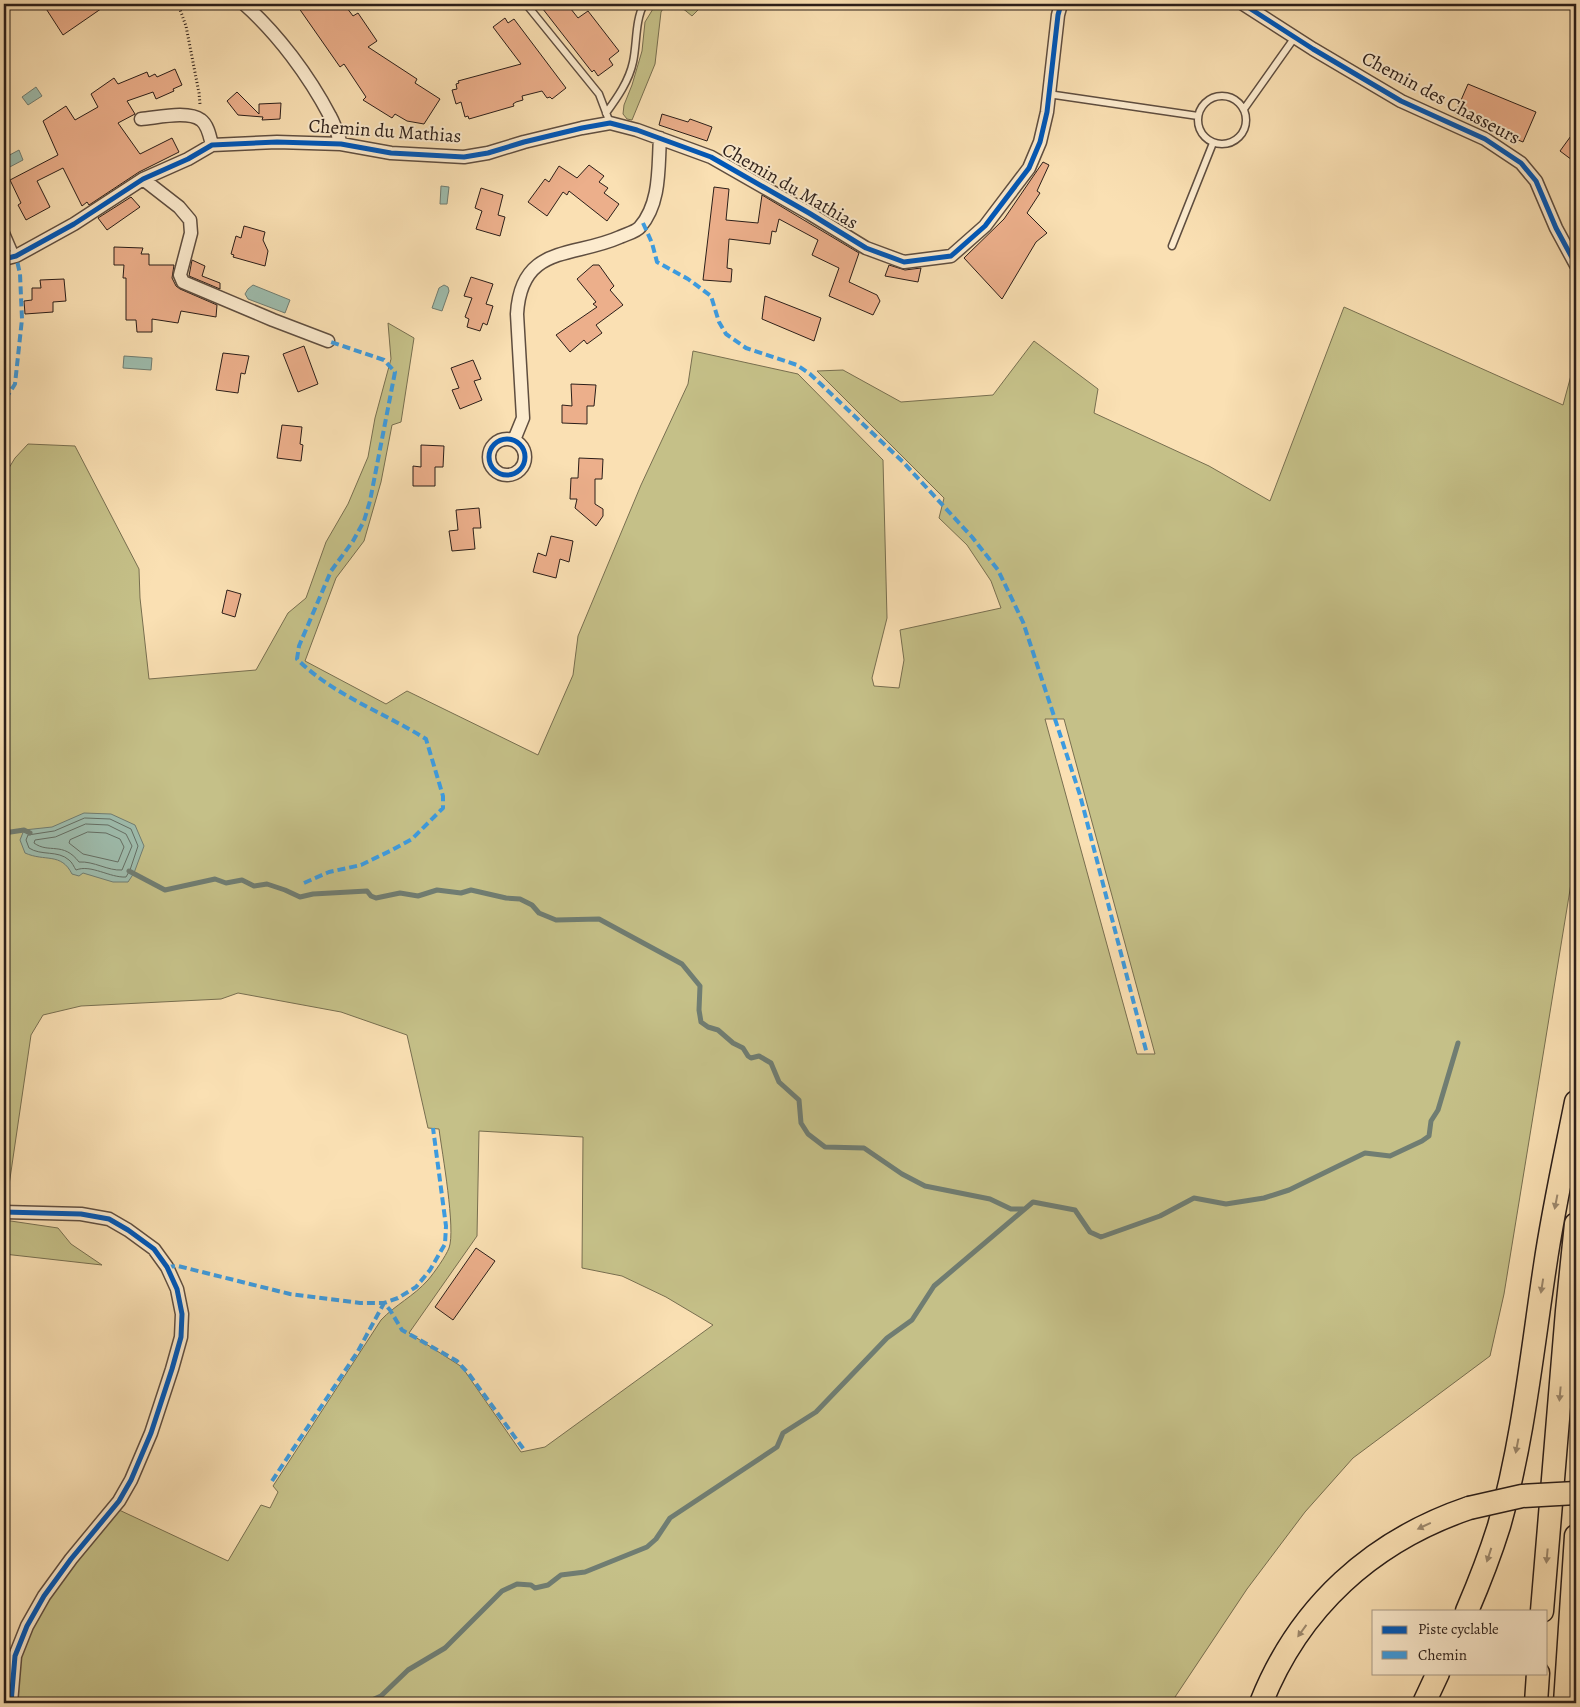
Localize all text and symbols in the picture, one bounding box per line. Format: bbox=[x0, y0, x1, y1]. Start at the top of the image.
street label: Chemin des Chasseurs bbox=[1357, 45, 1525, 151]
street label: Chemin du Mathias bbox=[308, 113, 462, 149]
street label: Chemin du Mathias bbox=[717, 136, 863, 236]
one-way arrow bbox=[1552, 1194, 1560, 1210]
one-way arrow bbox=[1538, 1278, 1546, 1294]
one-way arrow bbox=[1556, 1386, 1564, 1402]
one-way arrow bbox=[1513, 1439, 1521, 1454]
one-way arrow bbox=[1417, 1522, 1431, 1530]
one-way arrow bbox=[1485, 1548, 1493, 1563]
one-way arrow bbox=[1543, 1548, 1551, 1564]
legend bbox=[1372, 1610, 1548, 1674]
text: Piste cyclable bbox=[1418, 1619, 1499, 1639]
one-way arrow bbox=[1297, 1624, 1307, 1637]
text: Chemin bbox=[1418, 1645, 1467, 1665]

